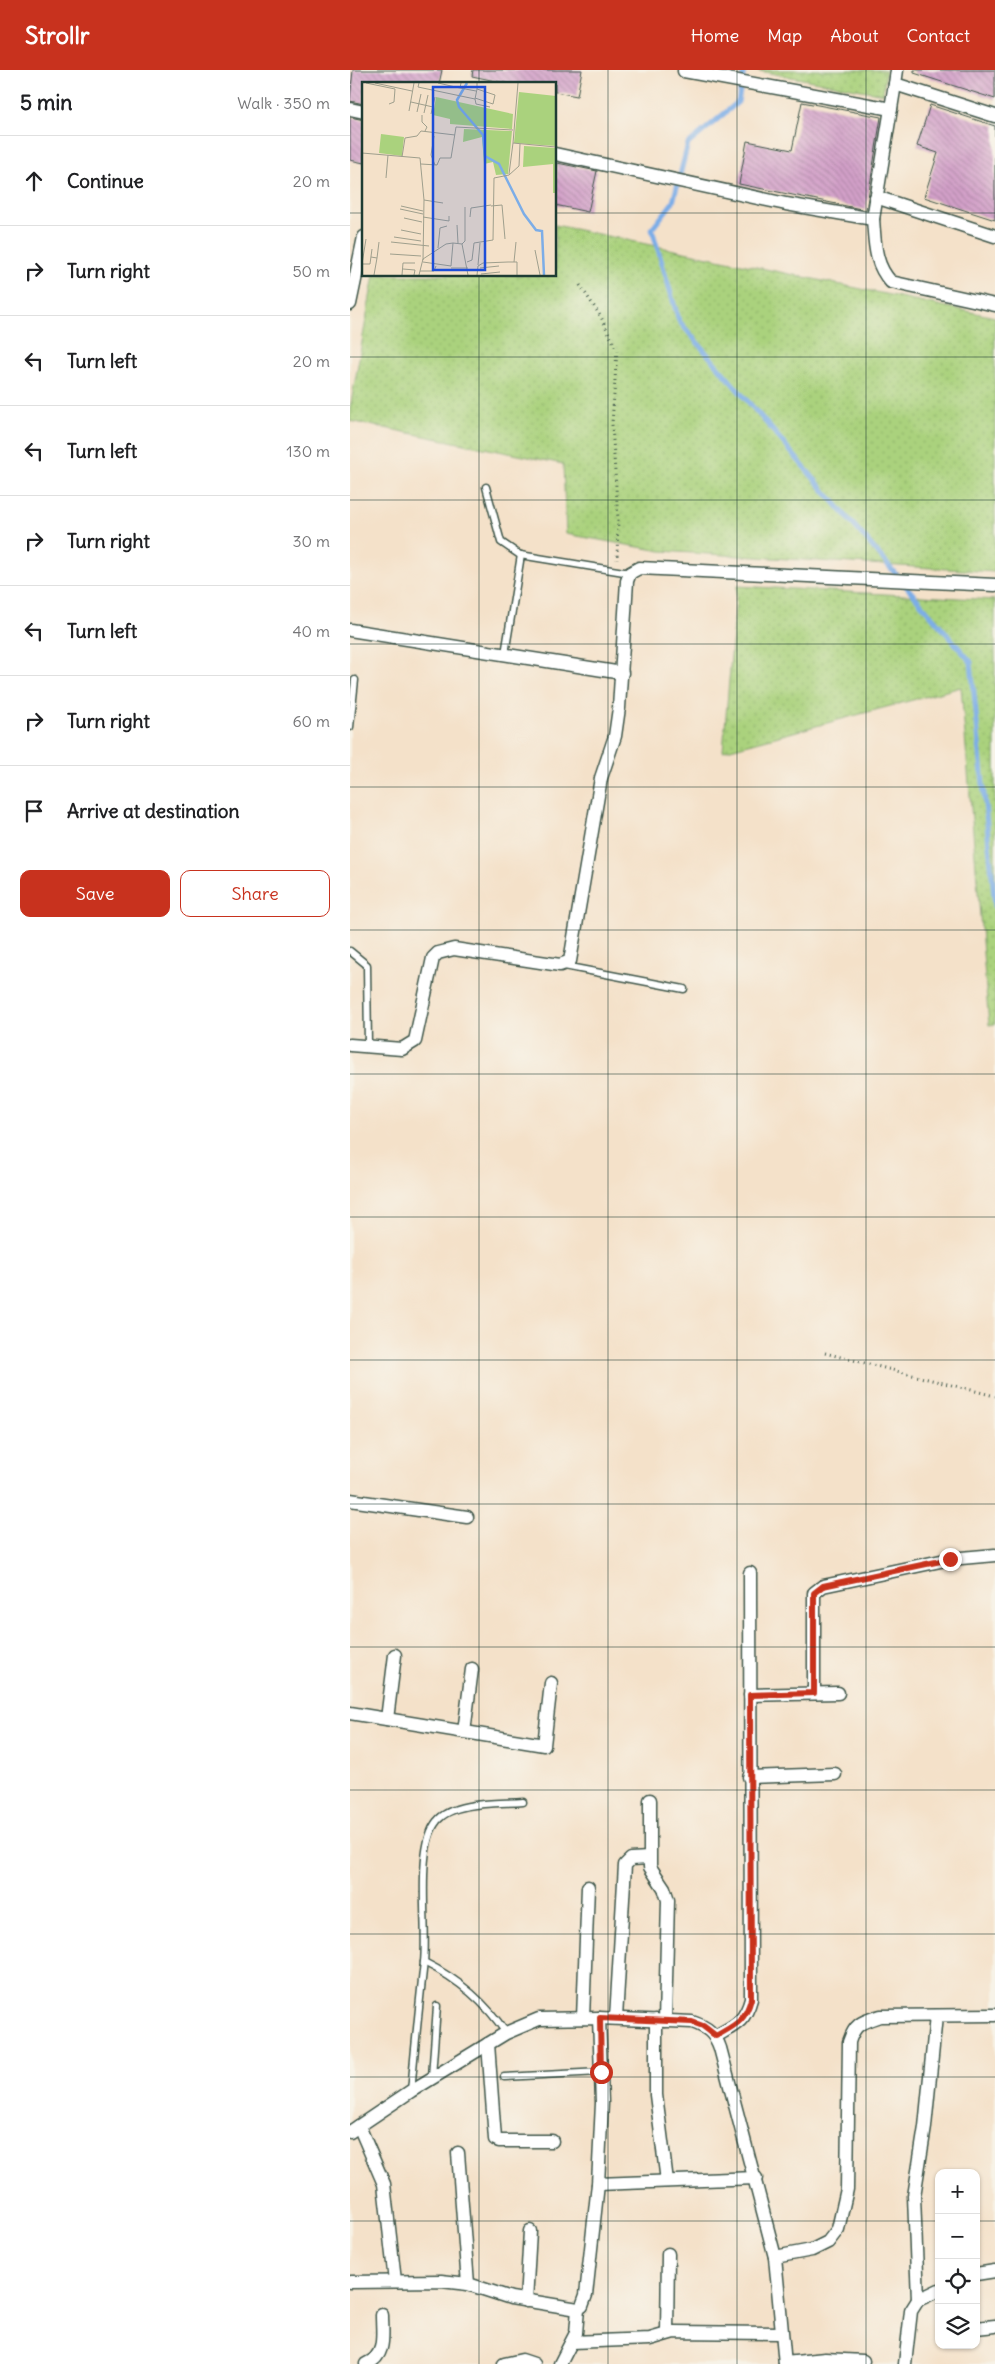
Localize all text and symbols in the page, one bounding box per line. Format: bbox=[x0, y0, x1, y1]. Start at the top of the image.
text: Strollr bbox=[25, 20, 90, 50]
text: Home bbox=[691, 24, 739, 47]
text: Map bbox=[767, 24, 802, 47]
text: About bbox=[830, 24, 878, 47]
text: Contact bbox=[906, 24, 970, 47]
inset map bbox=[362, 82, 556, 276]
text: 5 min bbox=[20, 89, 72, 116]
text: Walk · 350 m bbox=[237, 93, 330, 113]
icon: ahead bbox=[20, 167, 48, 195]
text: Continue bbox=[67, 169, 144, 193]
text: 20 m bbox=[293, 171, 330, 191]
icon: right bbox=[20, 257, 48, 285]
text: Turn right bbox=[67, 259, 150, 283]
text: 50 m bbox=[292, 261, 330, 281]
icon: left bbox=[20, 347, 48, 375]
text: Turn left bbox=[67, 349, 137, 373]
text: 20 m bbox=[293, 351, 330, 371]
icon: left bbox=[20, 437, 48, 465]
text: Turn left bbox=[67, 439, 137, 463]
text: 130 m bbox=[286, 441, 330, 461]
icon: right bbox=[20, 527, 48, 555]
text: Turn right bbox=[67, 529, 150, 553]
text: 30 m bbox=[293, 531, 330, 551]
icon: left bbox=[20, 617, 48, 645]
text: Turn left bbox=[67, 619, 137, 643]
text: 40 m bbox=[292, 621, 330, 641]
icon: right bbox=[20, 707, 48, 735]
text: Turn right bbox=[67, 709, 150, 733]
text: 60 m bbox=[292, 711, 330, 731]
icon: arrive bbox=[20, 797, 48, 825]
text: Arrive at destination bbox=[67, 799, 240, 823]
button: Save bbox=[20, 870, 170, 917]
button: Share bbox=[180, 870, 330, 917]
route end bbox=[939, 1548, 962, 1571]
route start bbox=[590, 2061, 613, 2084]
map controls bbox=[935, 2169, 980, 2349]
button: + bbox=[935, 2169, 980, 2214]
button: − bbox=[935, 2214, 980, 2259]
button: locate bbox=[935, 2259, 980, 2304]
button: layers bbox=[935, 2304, 980, 2349]

